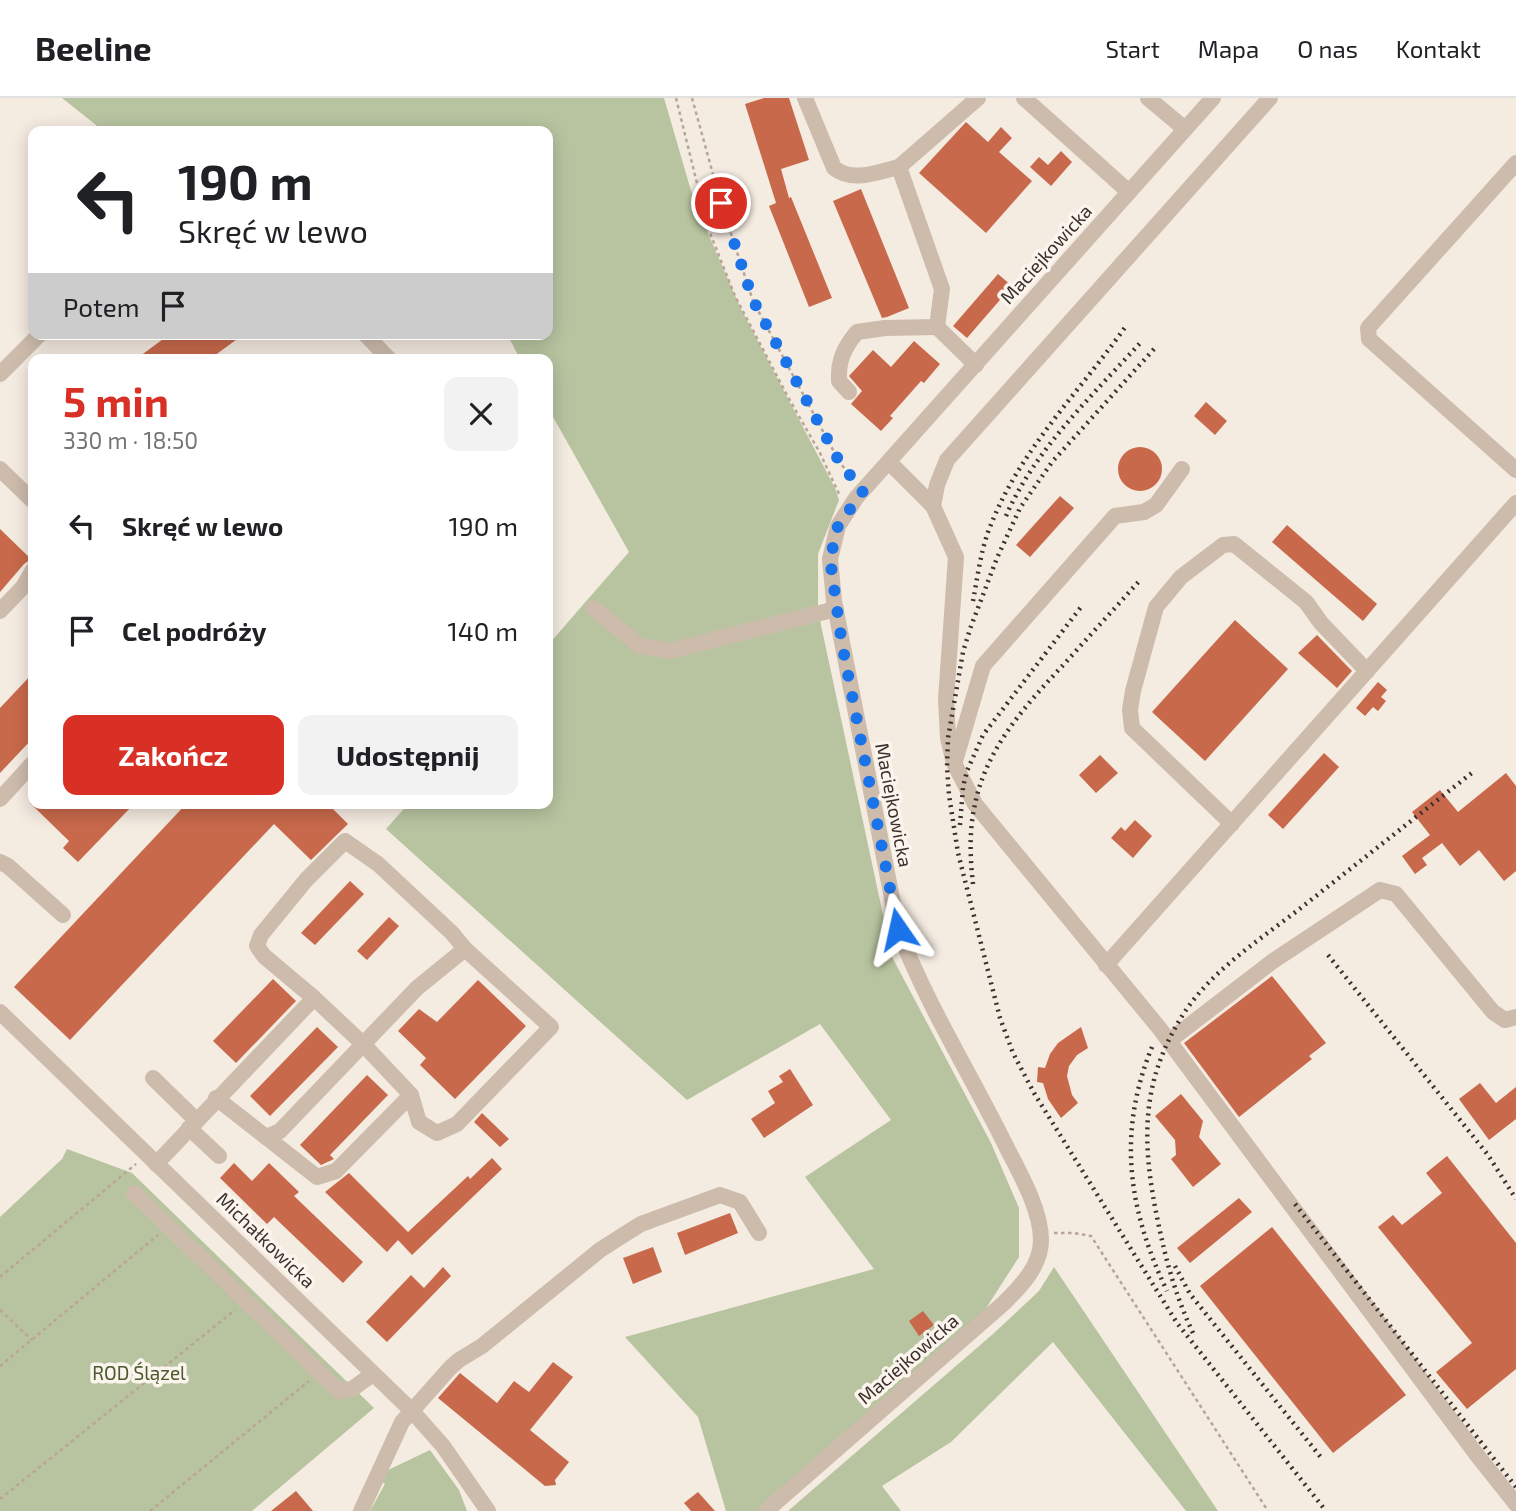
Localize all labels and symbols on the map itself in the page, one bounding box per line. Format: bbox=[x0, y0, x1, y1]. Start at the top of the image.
pin bbox=[691, 173, 751, 233]
street label: Maciejkowicka bbox=[995, 199, 1096, 308]
street label: Maciejkowicka bbox=[871, 741, 918, 869]
position arrow bbox=[861, 892, 935, 966]
street label: Michałkowicka bbox=[212, 1187, 320, 1292]
street label: Maciejkowicka bbox=[853, 1309, 963, 1409]
park label: ROD Ślązel bbox=[92, 1361, 186, 1384]

